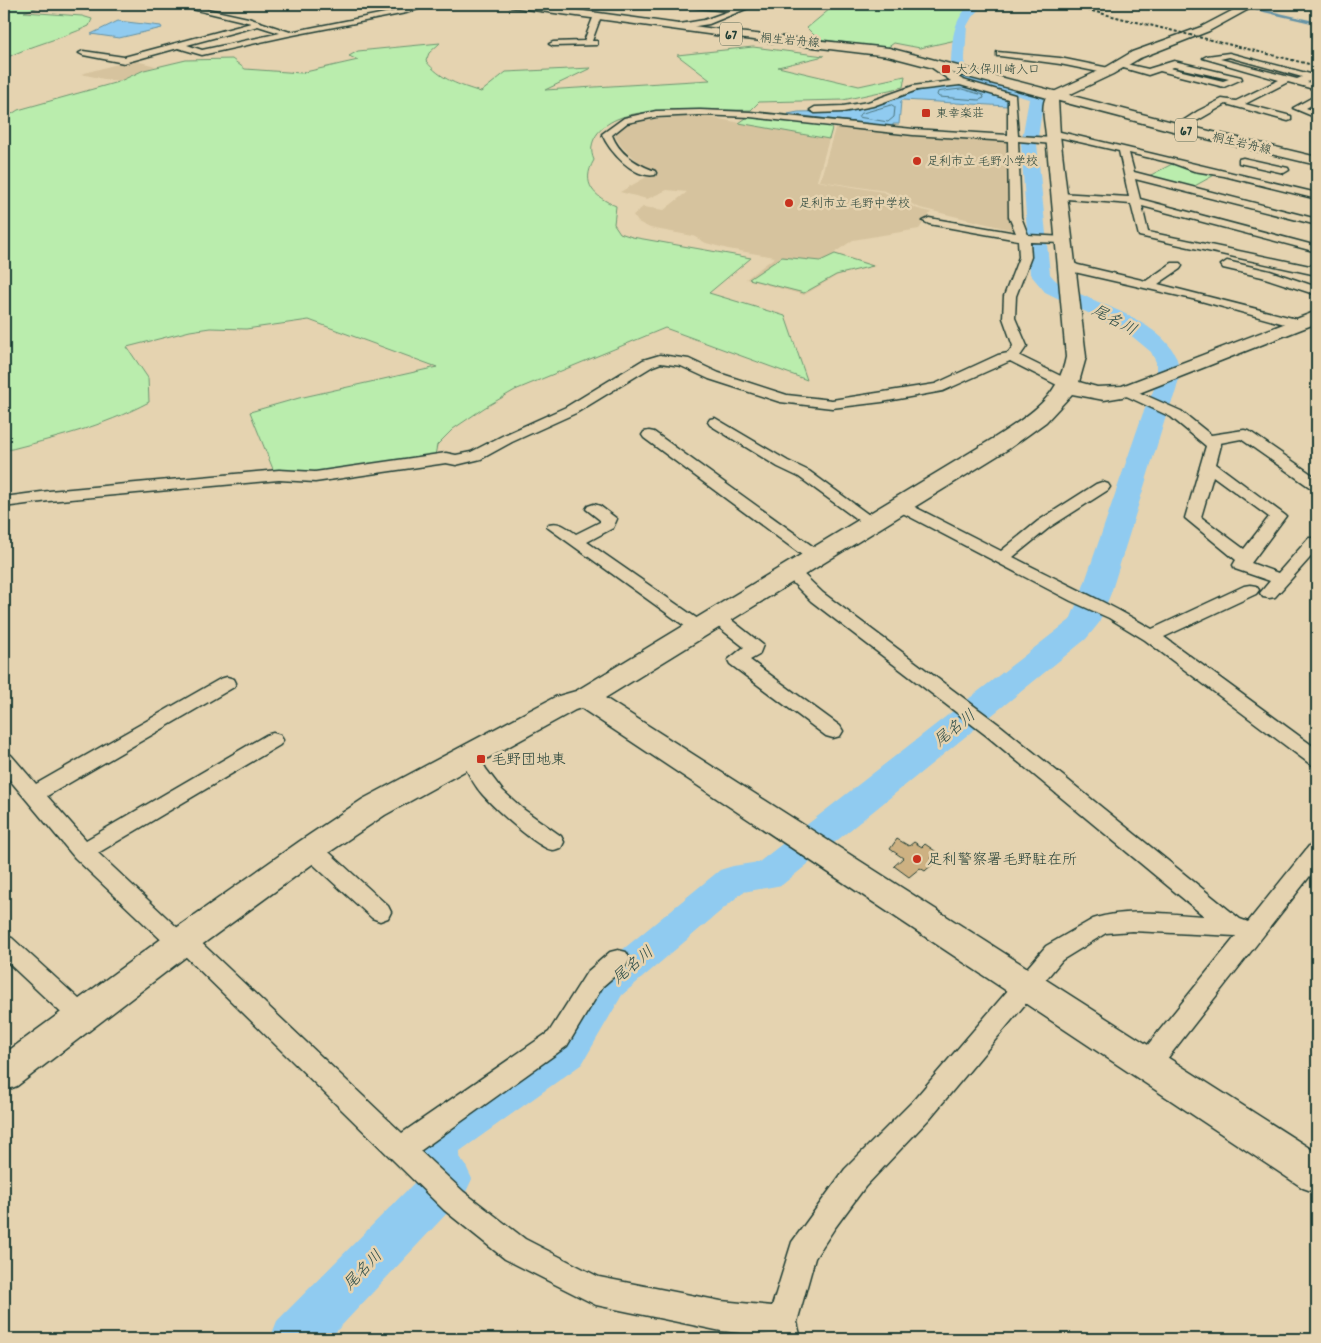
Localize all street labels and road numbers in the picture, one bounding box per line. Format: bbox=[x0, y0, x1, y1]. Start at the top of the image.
road number: 67 bbox=[720, 22, 742, 46]
street label: 桐生岩舟線 bbox=[759, 30, 821, 53]
road number: 67 bbox=[1175, 118, 1197, 142]
street label: 桐生岩舟線 bbox=[1211, 129, 1273, 159]

